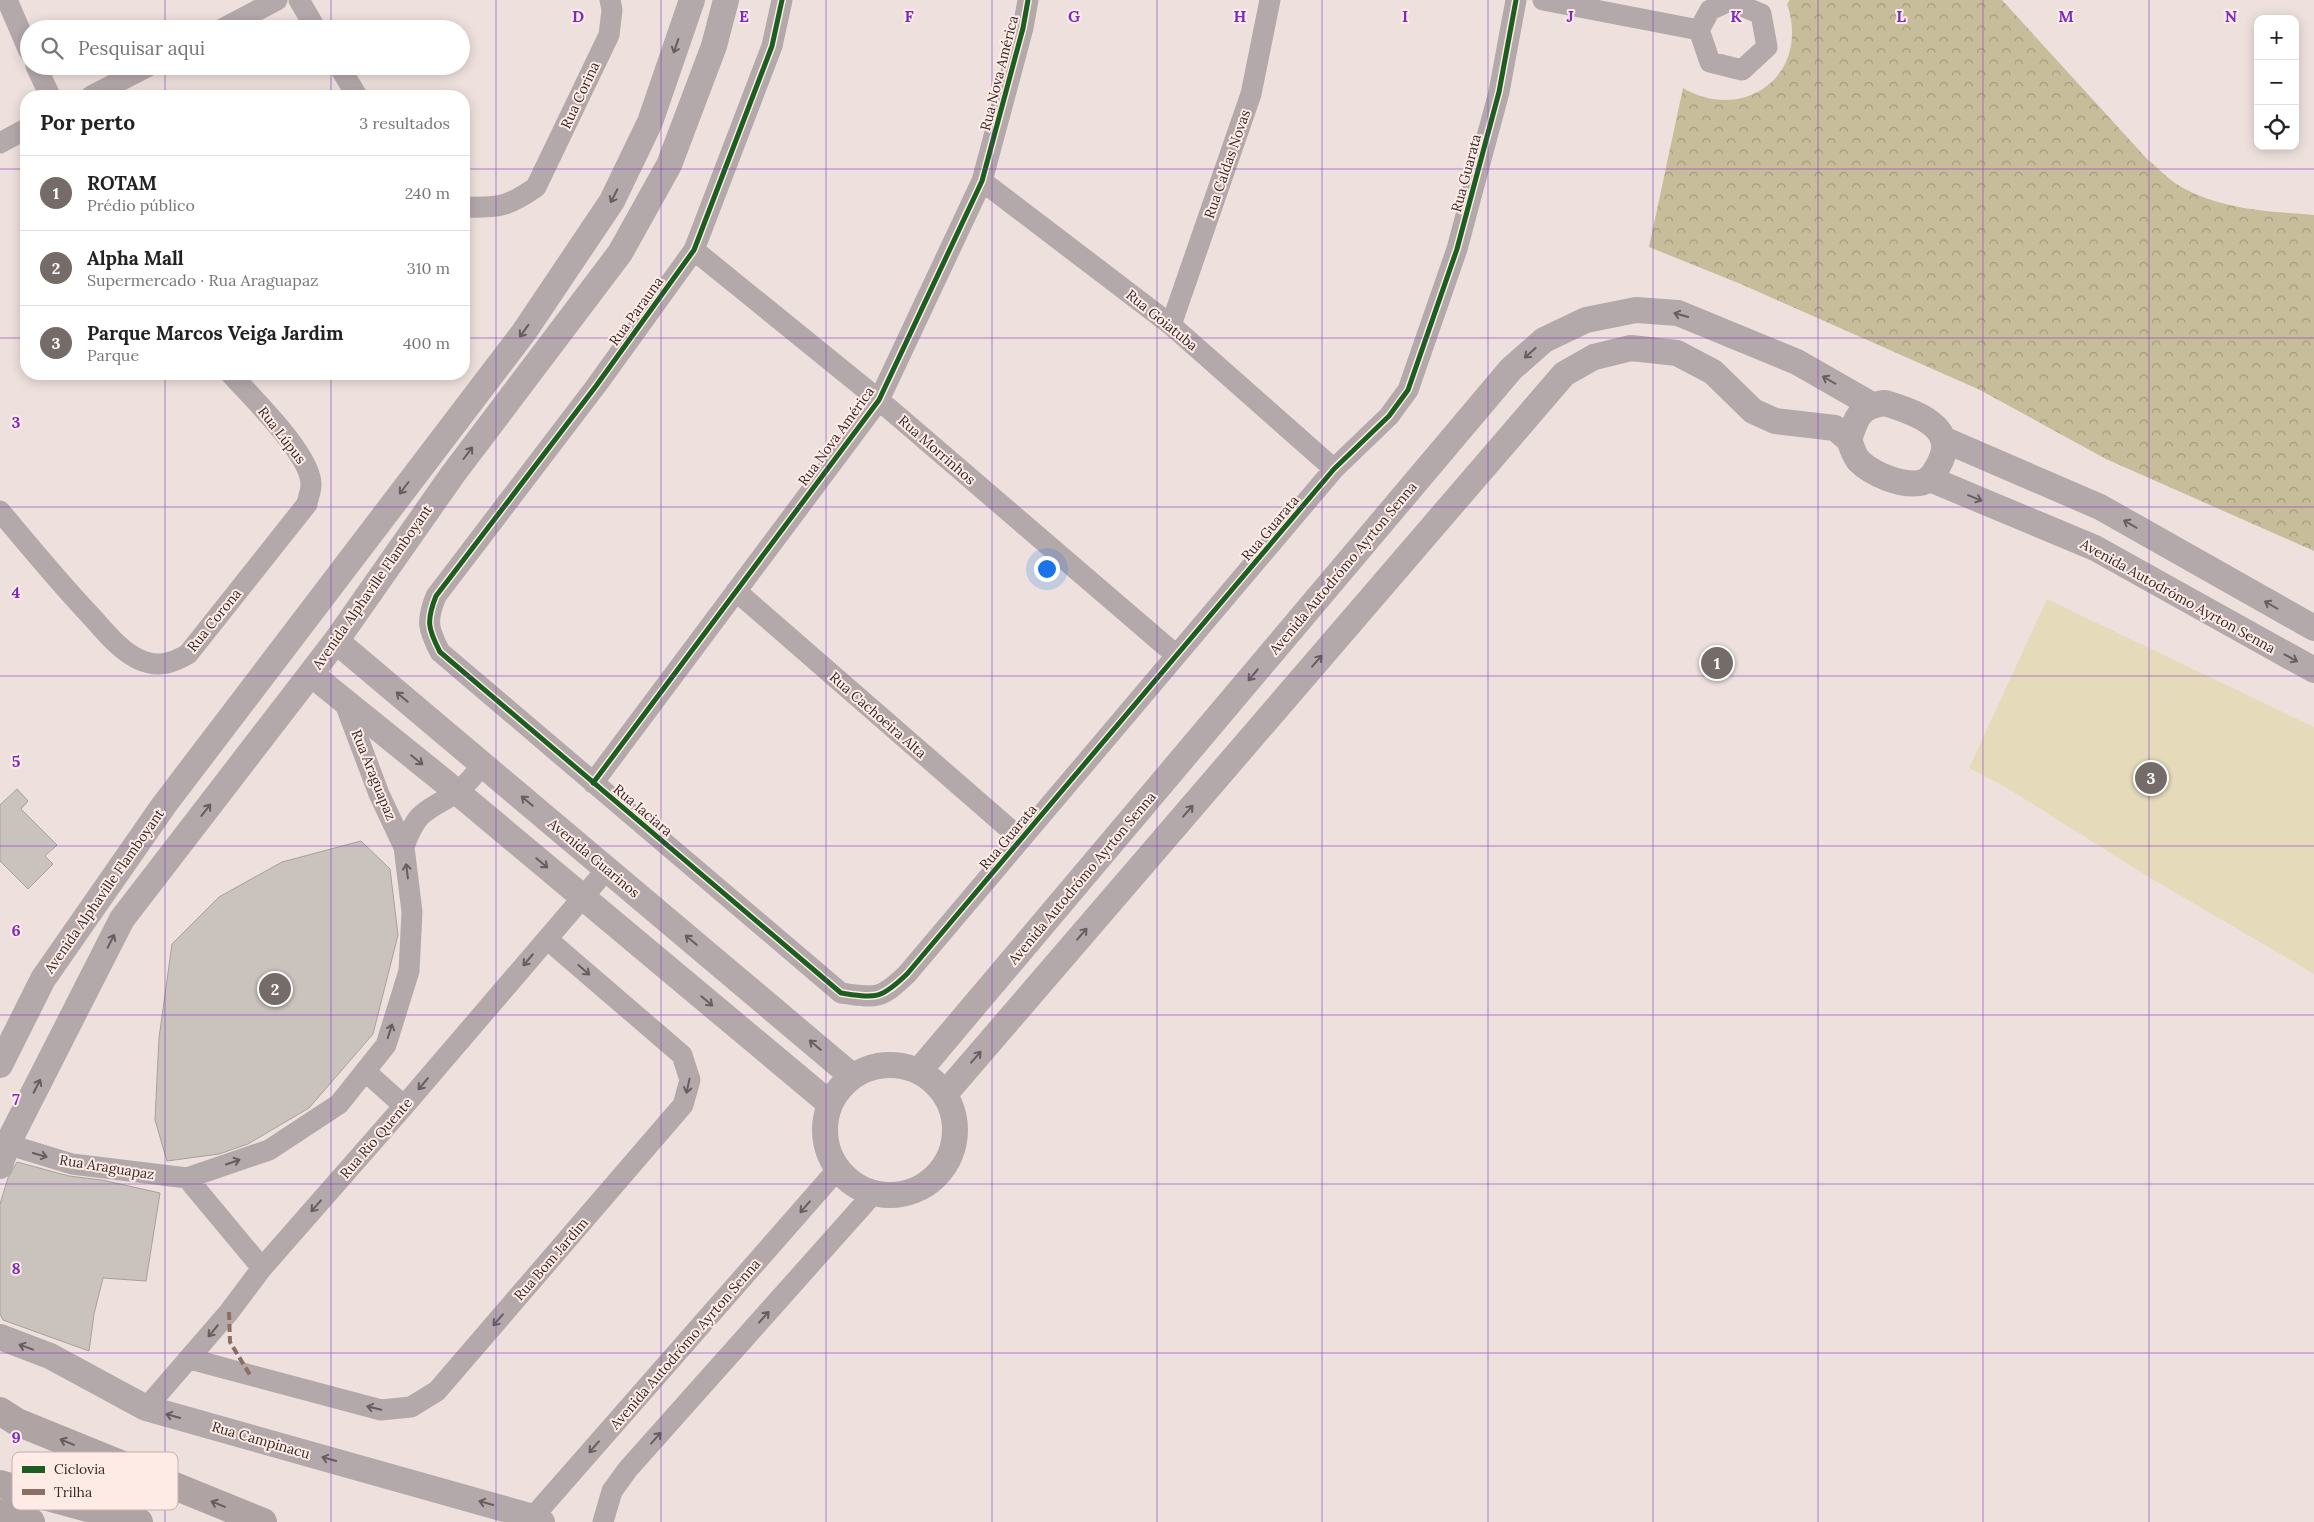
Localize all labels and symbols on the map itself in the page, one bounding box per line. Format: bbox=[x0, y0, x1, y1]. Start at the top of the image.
text: D bbox=[572, 6, 584, 26]
text: E bbox=[739, 6, 749, 26]
text: F bbox=[904, 6, 914, 26]
text: G bbox=[1068, 6, 1080, 26]
text: H bbox=[1234, 6, 1247, 26]
text: I bbox=[1402, 6, 1408, 26]
text: J bbox=[1566, 6, 1574, 26]
text: K bbox=[1730, 6, 1742, 26]
text: L bbox=[1896, 6, 1906, 26]
text: M bbox=[2058, 6, 2074, 26]
text: N bbox=[2225, 6, 2237, 26]
street label: Rua Nova América bbox=[976, 14, 1022, 132]
one-way arrow bbox=[671, 38, 680, 53]
street label: Rua Corina bbox=[557, 59, 603, 131]
street label: Rua Caldas Novas bbox=[1200, 107, 1254, 221]
street label: Rua Guarata bbox=[1447, 132, 1485, 214]
one-way arrow bbox=[609, 188, 618, 203]
street label: Rua Parauna bbox=[605, 273, 667, 349]
street label: Rua Goiatuba bbox=[1122, 286, 1202, 354]
one-way arrow bbox=[1673, 310, 1689, 319]
one-way arrow bbox=[519, 324, 529, 338]
one-way arrow bbox=[1523, 347, 1536, 359]
one-way arrow bbox=[1823, 375, 1837, 385]
street label: Rua Nova América bbox=[794, 383, 878, 489]
street label: Rua Lúpus bbox=[254, 403, 310, 467]
text: 3 bbox=[12, 412, 21, 432]
street label: Rua Morrinhos bbox=[895, 412, 979, 488]
one-way arrow bbox=[462, 447, 473, 460]
street label: Avenida Autodrómo Ayrton Senna bbox=[1265, 478, 1421, 659]
one-way arrow bbox=[399, 481, 409, 495]
street label: Rua Guarata bbox=[1237, 492, 1303, 564]
one-way arrow bbox=[1967, 494, 1982, 503]
street label: Avenida Alphaville Flamboyant bbox=[308, 501, 436, 674]
one-way arrow bbox=[2123, 519, 2138, 529]
street label: Avenida Autodrómo Ayrton Senna bbox=[2077, 534, 2279, 657]
your location bbox=[1034, 556, 1060, 582]
text: 4 bbox=[12, 582, 21, 602]
street label: Rua Corona bbox=[183, 585, 245, 655]
one-way arrow bbox=[2265, 599, 2279, 609]
pin: 1 bbox=[1701, 644, 1733, 682]
one-way arrow bbox=[2283, 654, 2298, 663]
one-way arrow bbox=[1311, 655, 1323, 668]
street label: Rua Cachoeira Alta bbox=[826, 668, 930, 762]
one-way arrow bbox=[1248, 668, 1259, 681]
one-way arrow bbox=[396, 691, 409, 702]
street label: Rua Araguapaz bbox=[348, 727, 400, 823]
text: 5 bbox=[12, 751, 21, 771]
one-way arrow bbox=[410, 754, 423, 765]
pin: 3 bbox=[2135, 759, 2167, 797]
street label: Rua Iaciara bbox=[610, 780, 676, 840]
street label: Avenida Autodrómo Ayrton Senna bbox=[1004, 788, 1160, 969]
one-way arrow bbox=[520, 796, 533, 807]
street label: Rua Guarata bbox=[975, 801, 1041, 873]
one-way arrow bbox=[201, 803, 211, 817]
street label: Avenida Alphaville Flamboyant bbox=[40, 805, 168, 978]
one-way arrow bbox=[1183, 805, 1194, 818]
street label: Avenida Guarinos bbox=[544, 814, 644, 902]
one-way arrow bbox=[535, 857, 548, 868]
one-way arrow bbox=[402, 864, 412, 880]
text: 6 bbox=[11, 920, 21, 940]
one-way arrow bbox=[1077, 928, 1088, 941]
one-way arrow bbox=[107, 934, 116, 949]
one-way arrow bbox=[685, 935, 698, 946]
one-way arrow bbox=[523, 953, 534, 966]
one-way arrow bbox=[577, 965, 590, 976]
pin: 2 bbox=[259, 970, 291, 1008]
one-way arrow bbox=[700, 995, 713, 1006]
one-way arrow bbox=[386, 1023, 395, 1039]
one-way arrow bbox=[809, 1040, 822, 1051]
one-way arrow bbox=[971, 1051, 982, 1064]
one-way arrow bbox=[418, 1077, 429, 1090]
one-way arrow bbox=[683, 1078, 692, 1094]
one-way arrow bbox=[33, 1079, 42, 1094]
text: 7 bbox=[12, 1089, 20, 1109]
street label: Rua Rio Quente bbox=[336, 1094, 416, 1182]
one-way arrow bbox=[31, 1150, 47, 1160]
street label: Rua Araguapaz bbox=[58, 1151, 156, 1183]
one-way arrow bbox=[224, 1157, 240, 1166]
one-way arrow bbox=[311, 1199, 322, 1212]
one-way arrow bbox=[800, 1200, 811, 1213]
street label: Rua Bom Jardim bbox=[510, 1213, 592, 1304]
street label: Avenida Autodrómo Ayrton Senna bbox=[605, 1255, 764, 1434]
text: 8 bbox=[11, 1258, 21, 1278]
one-way arrow bbox=[758, 1310, 770, 1323]
one-way arrow bbox=[493, 1313, 504, 1326]
one-way arrow bbox=[207, 1325, 218, 1338]
one-way arrow bbox=[19, 1342, 34, 1351]
one-way arrow bbox=[366, 1403, 382, 1412]
one-way arrow bbox=[165, 1410, 181, 1420]
street label: Rua Campinacu bbox=[210, 1417, 312, 1463]
text: 9 bbox=[11, 1427, 21, 1447]
one-way arrow bbox=[650, 1432, 662, 1445]
one-way arrow bbox=[60, 1437, 75, 1447]
one-way arrow bbox=[588, 1441, 600, 1454]
legend bbox=[12, 1452, 178, 1510]
one-way arrow bbox=[322, 1454, 338, 1464]
text: Ciclovia bbox=[54, 1460, 105, 1478]
text: Trilha bbox=[54, 1483, 92, 1501]
one-way arrow bbox=[211, 1498, 226, 1508]
one-way arrow bbox=[478, 1498, 494, 1508]

